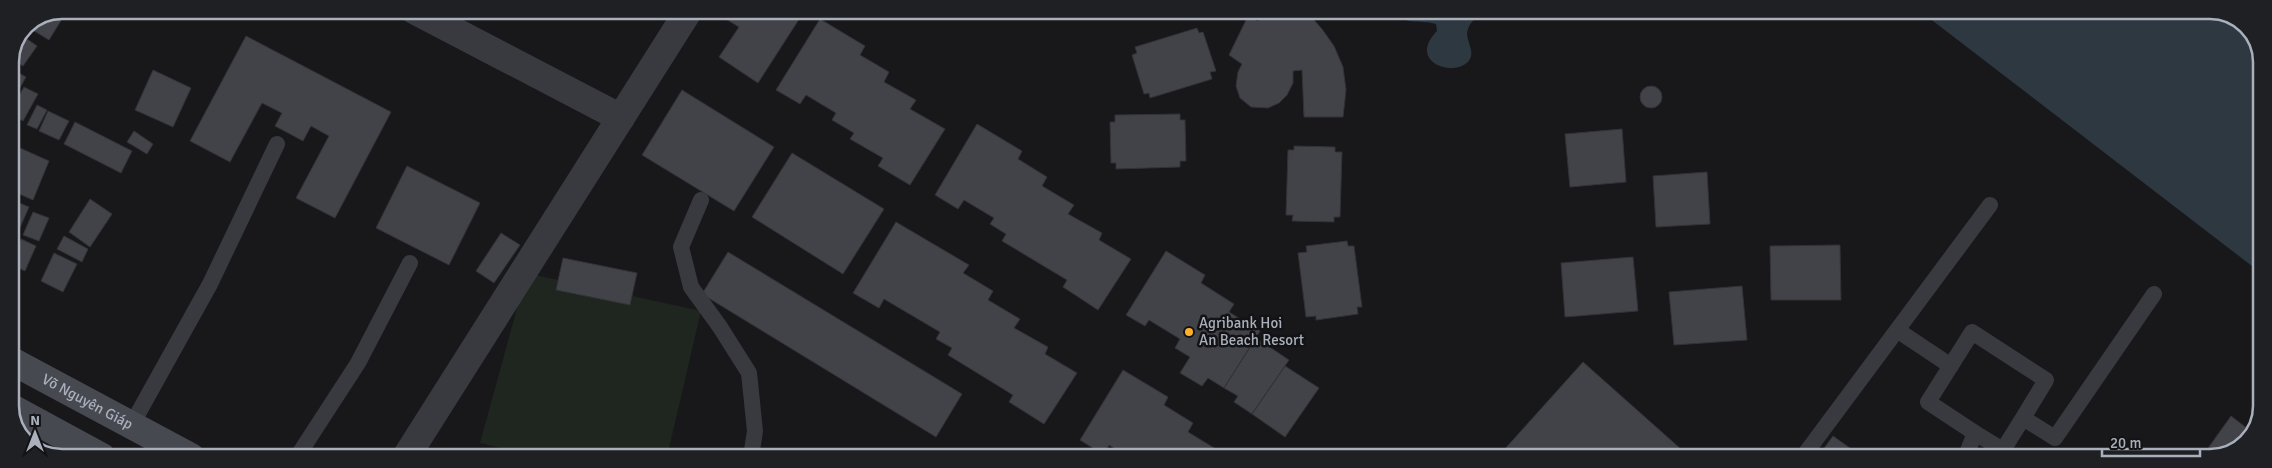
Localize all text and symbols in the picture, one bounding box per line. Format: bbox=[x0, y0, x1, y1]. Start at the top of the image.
place label: Agribank Hoi An Beach Resort bbox=[1199, 314, 1304, 349]
marker: Agribank Hoi An Beach Resort bbox=[1183, 326, 1195, 338]
street label: Võ Nguyên Giáp bbox=[39, 370, 136, 433]
north arrow bbox=[10, 408, 60, 458]
text: N bbox=[30, 412, 40, 429]
scale bar bbox=[2102, 426, 2200, 458]
text: 20 m bbox=[2110, 434, 2141, 452]

